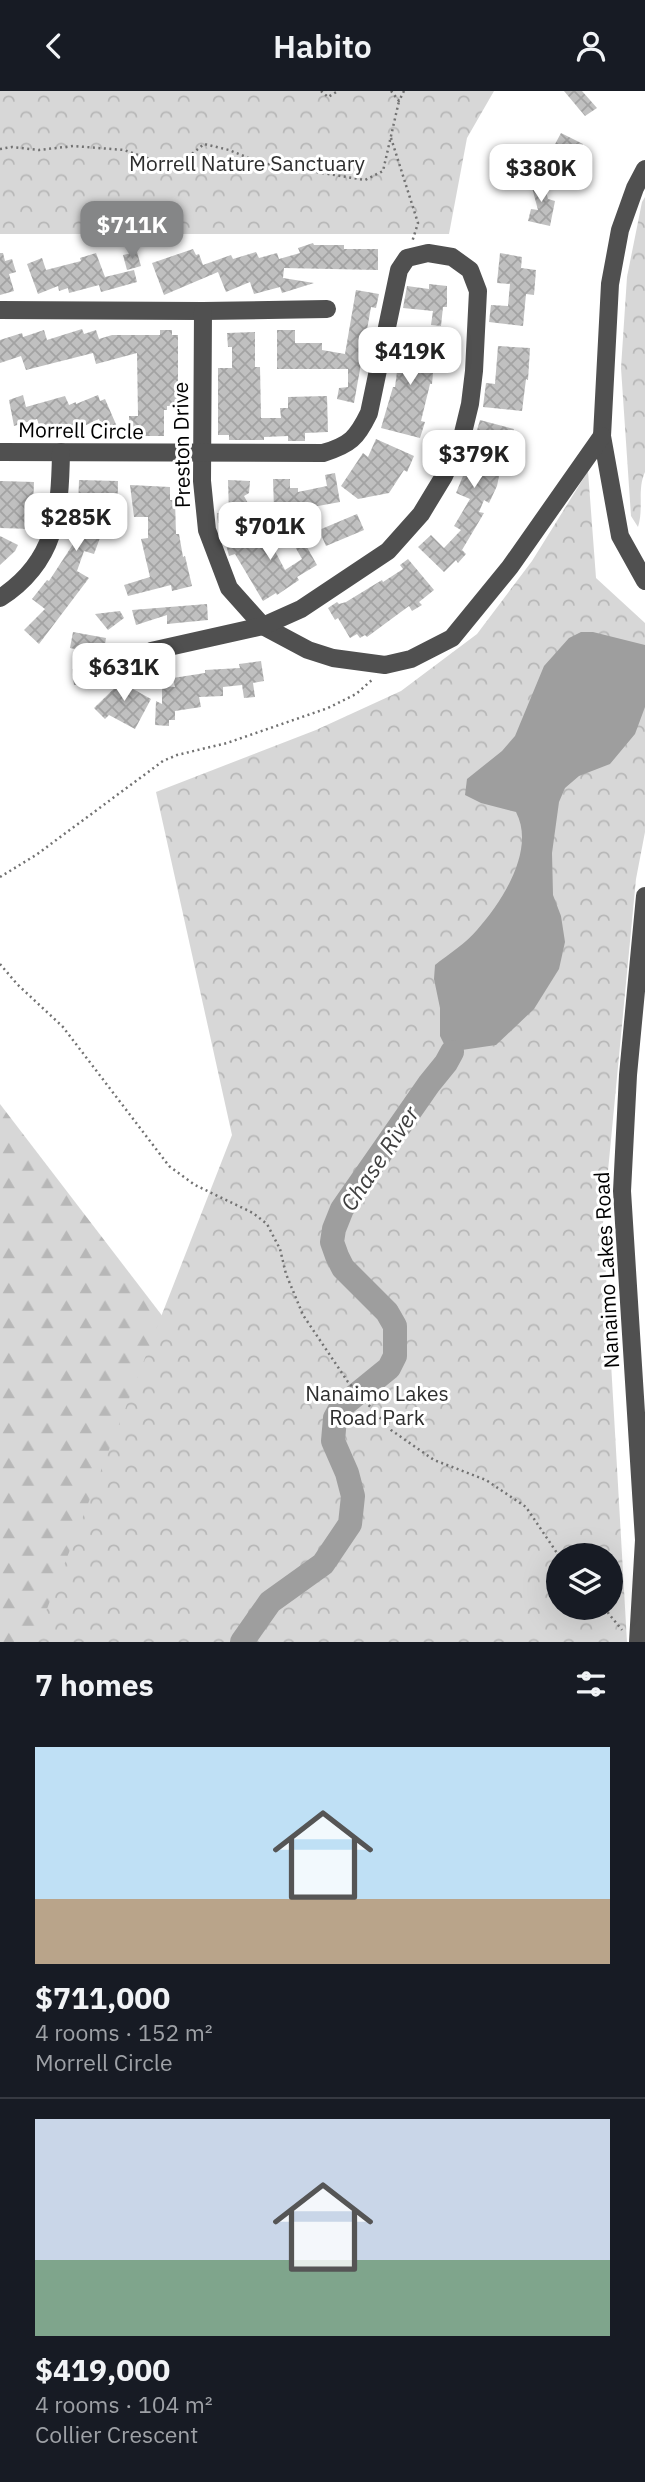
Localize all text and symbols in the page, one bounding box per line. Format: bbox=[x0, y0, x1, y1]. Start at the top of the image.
text: Habito bbox=[273, 25, 372, 67]
icon: back bbox=[35, 27, 73, 65]
icon: person bbox=[572, 27, 610, 65]
pin: $380K bbox=[492, 145, 590, 204]
park label: Morrell Nature Sanctuary bbox=[129, 149, 366, 177]
text: $380K bbox=[505, 152, 577, 182]
pin: $711K bbox=[83, 201, 181, 261]
text: $711K bbox=[96, 209, 168, 239]
pin: $419K bbox=[361, 327, 459, 387]
text: $419K bbox=[374, 335, 446, 365]
street label: Preston Drive bbox=[166, 382, 196, 508]
street label: Morrell Circle bbox=[18, 415, 144, 445]
pin: $379K bbox=[425, 431, 523, 490]
text: $379K bbox=[438, 438, 510, 468]
pin: $285K bbox=[27, 493, 125, 553]
text: $285K bbox=[40, 501, 112, 531]
pin: $701K bbox=[221, 503, 319, 562]
text: $701K bbox=[234, 510, 306, 540]
pin: $631K bbox=[75, 643, 173, 703]
text: $631K bbox=[88, 651, 160, 681]
water label: Chase River bbox=[333, 1099, 425, 1216]
street label: Nanaimo Lakes Road bbox=[587, 1171, 625, 1369]
park label: Nanaimo Lakes Road Park bbox=[305, 1379, 449, 1431]
map controls bbox=[546, 1543, 623, 1620]
button: layers bbox=[546, 1543, 623, 1620]
text: 7 homes bbox=[35, 1665, 154, 1704]
icon: filters bbox=[572, 1665, 610, 1703]
icon: home bbox=[260, 1792, 386, 1918]
text: $711,000 bbox=[35, 1978, 170, 2017]
text: 4 rooms · 152 m² bbox=[35, 2017, 213, 2047]
text: Morrell Circle bbox=[35, 2047, 173, 2077]
icon: home bbox=[260, 2164, 386, 2290]
text: $419,000 bbox=[35, 2350, 170, 2389]
text: 4 rooms · 104 m² bbox=[35, 2389, 213, 2419]
text: Collier Crescent bbox=[35, 2419, 198, 2449]

